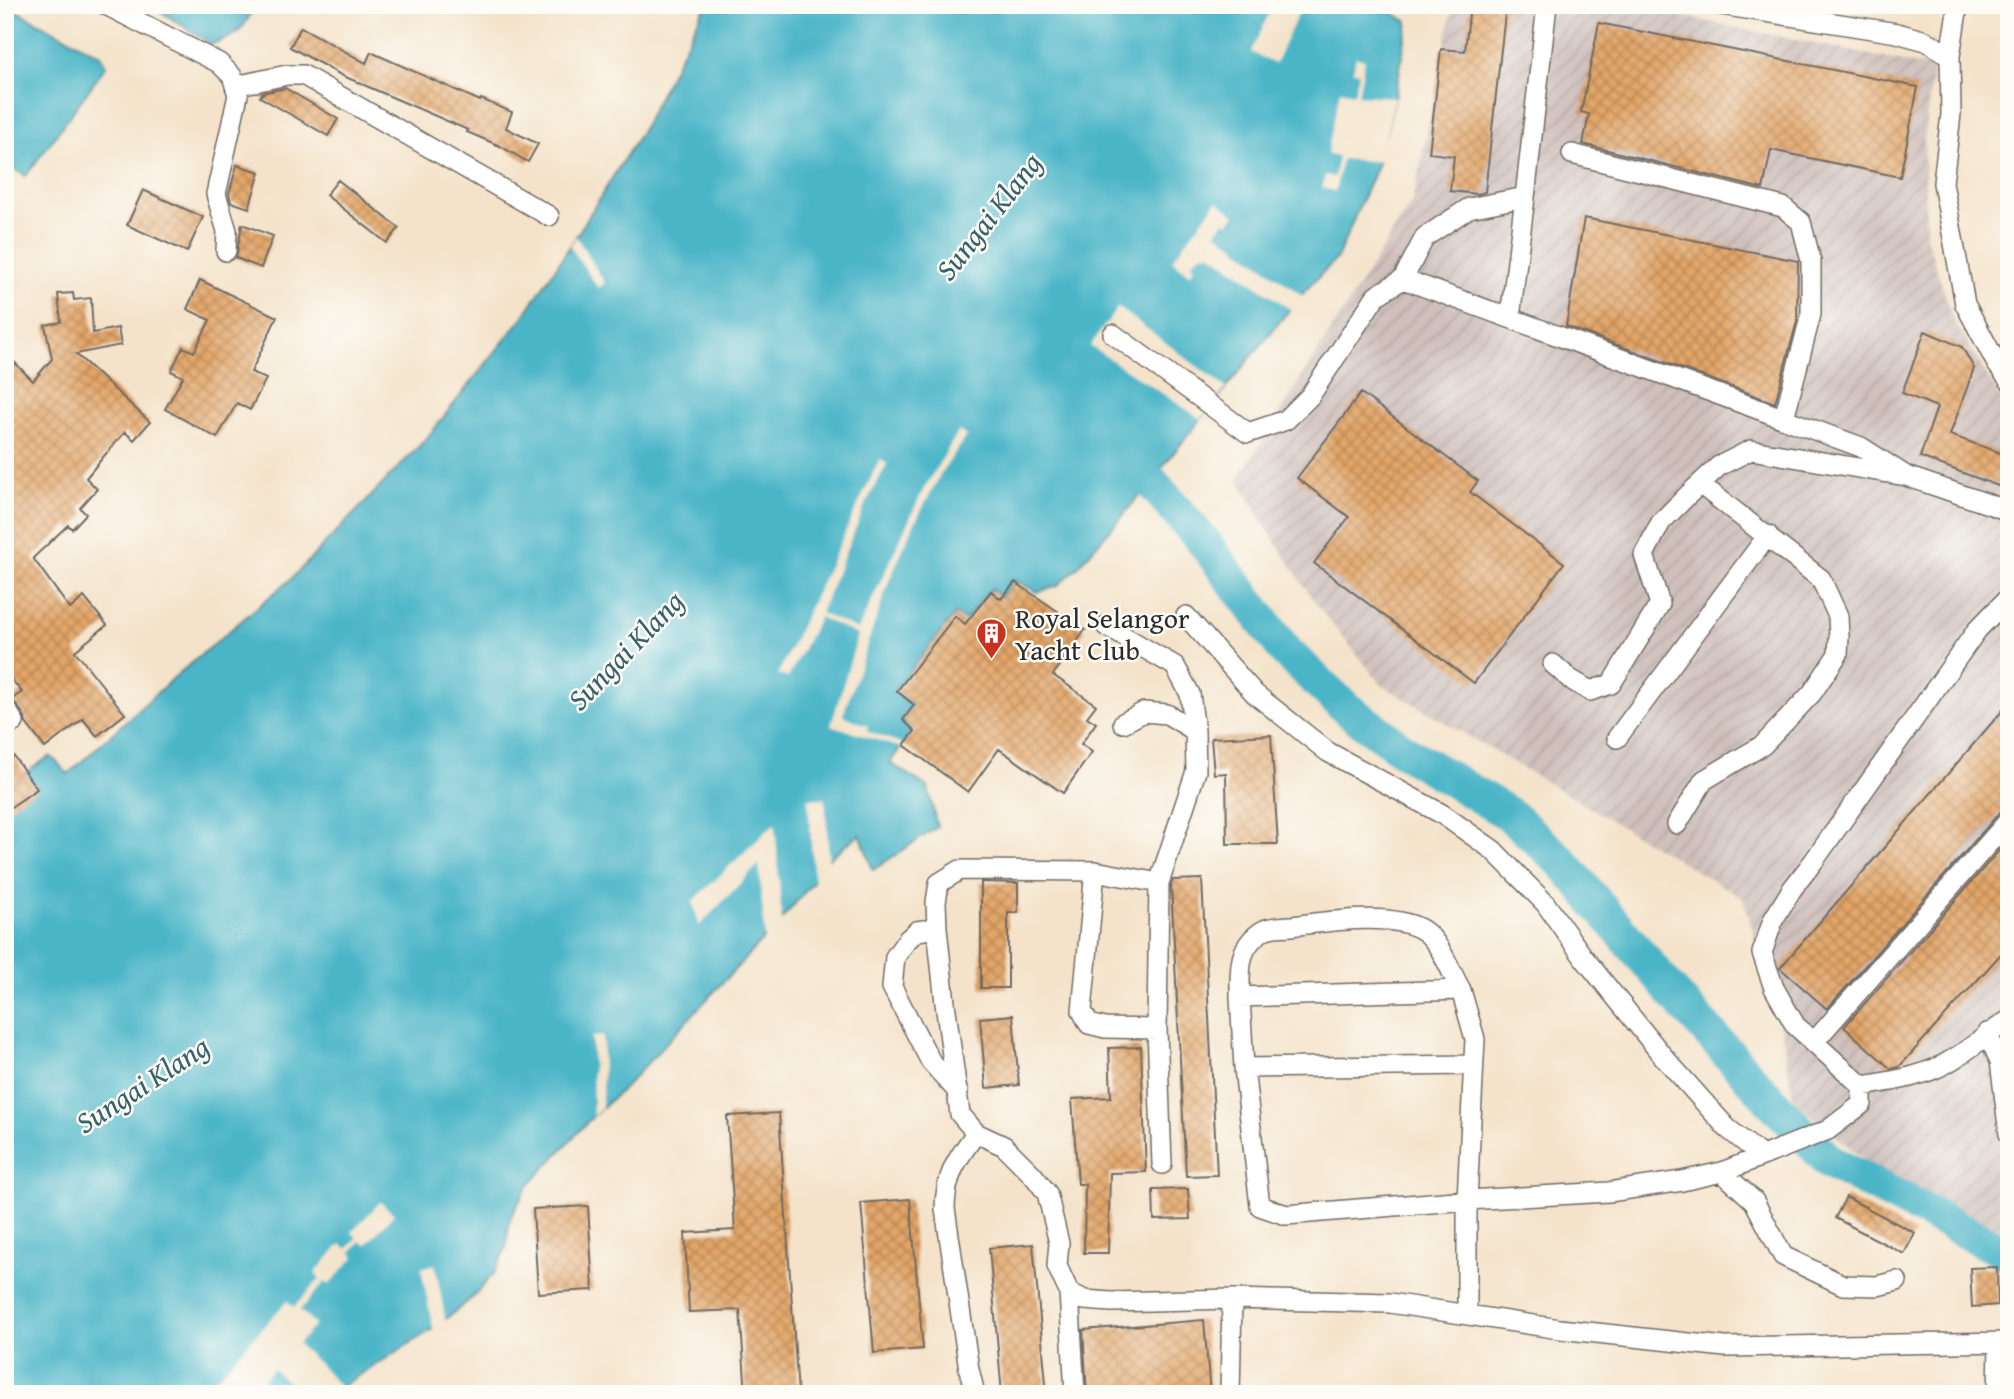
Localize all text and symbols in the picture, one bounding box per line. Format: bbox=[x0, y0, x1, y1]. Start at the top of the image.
water label: Sungai Klang bbox=[924, 142, 1052, 289]
water label: Sungai Klang bbox=[556, 580, 694, 720]
place label: Royal Selangor Yacht Club bbox=[1015, 597, 1190, 670]
building icon: Royal Selangor Yacht Club bbox=[975, 616, 1009, 660]
water label: Sungai Klang bbox=[66, 1024, 218, 1144]

